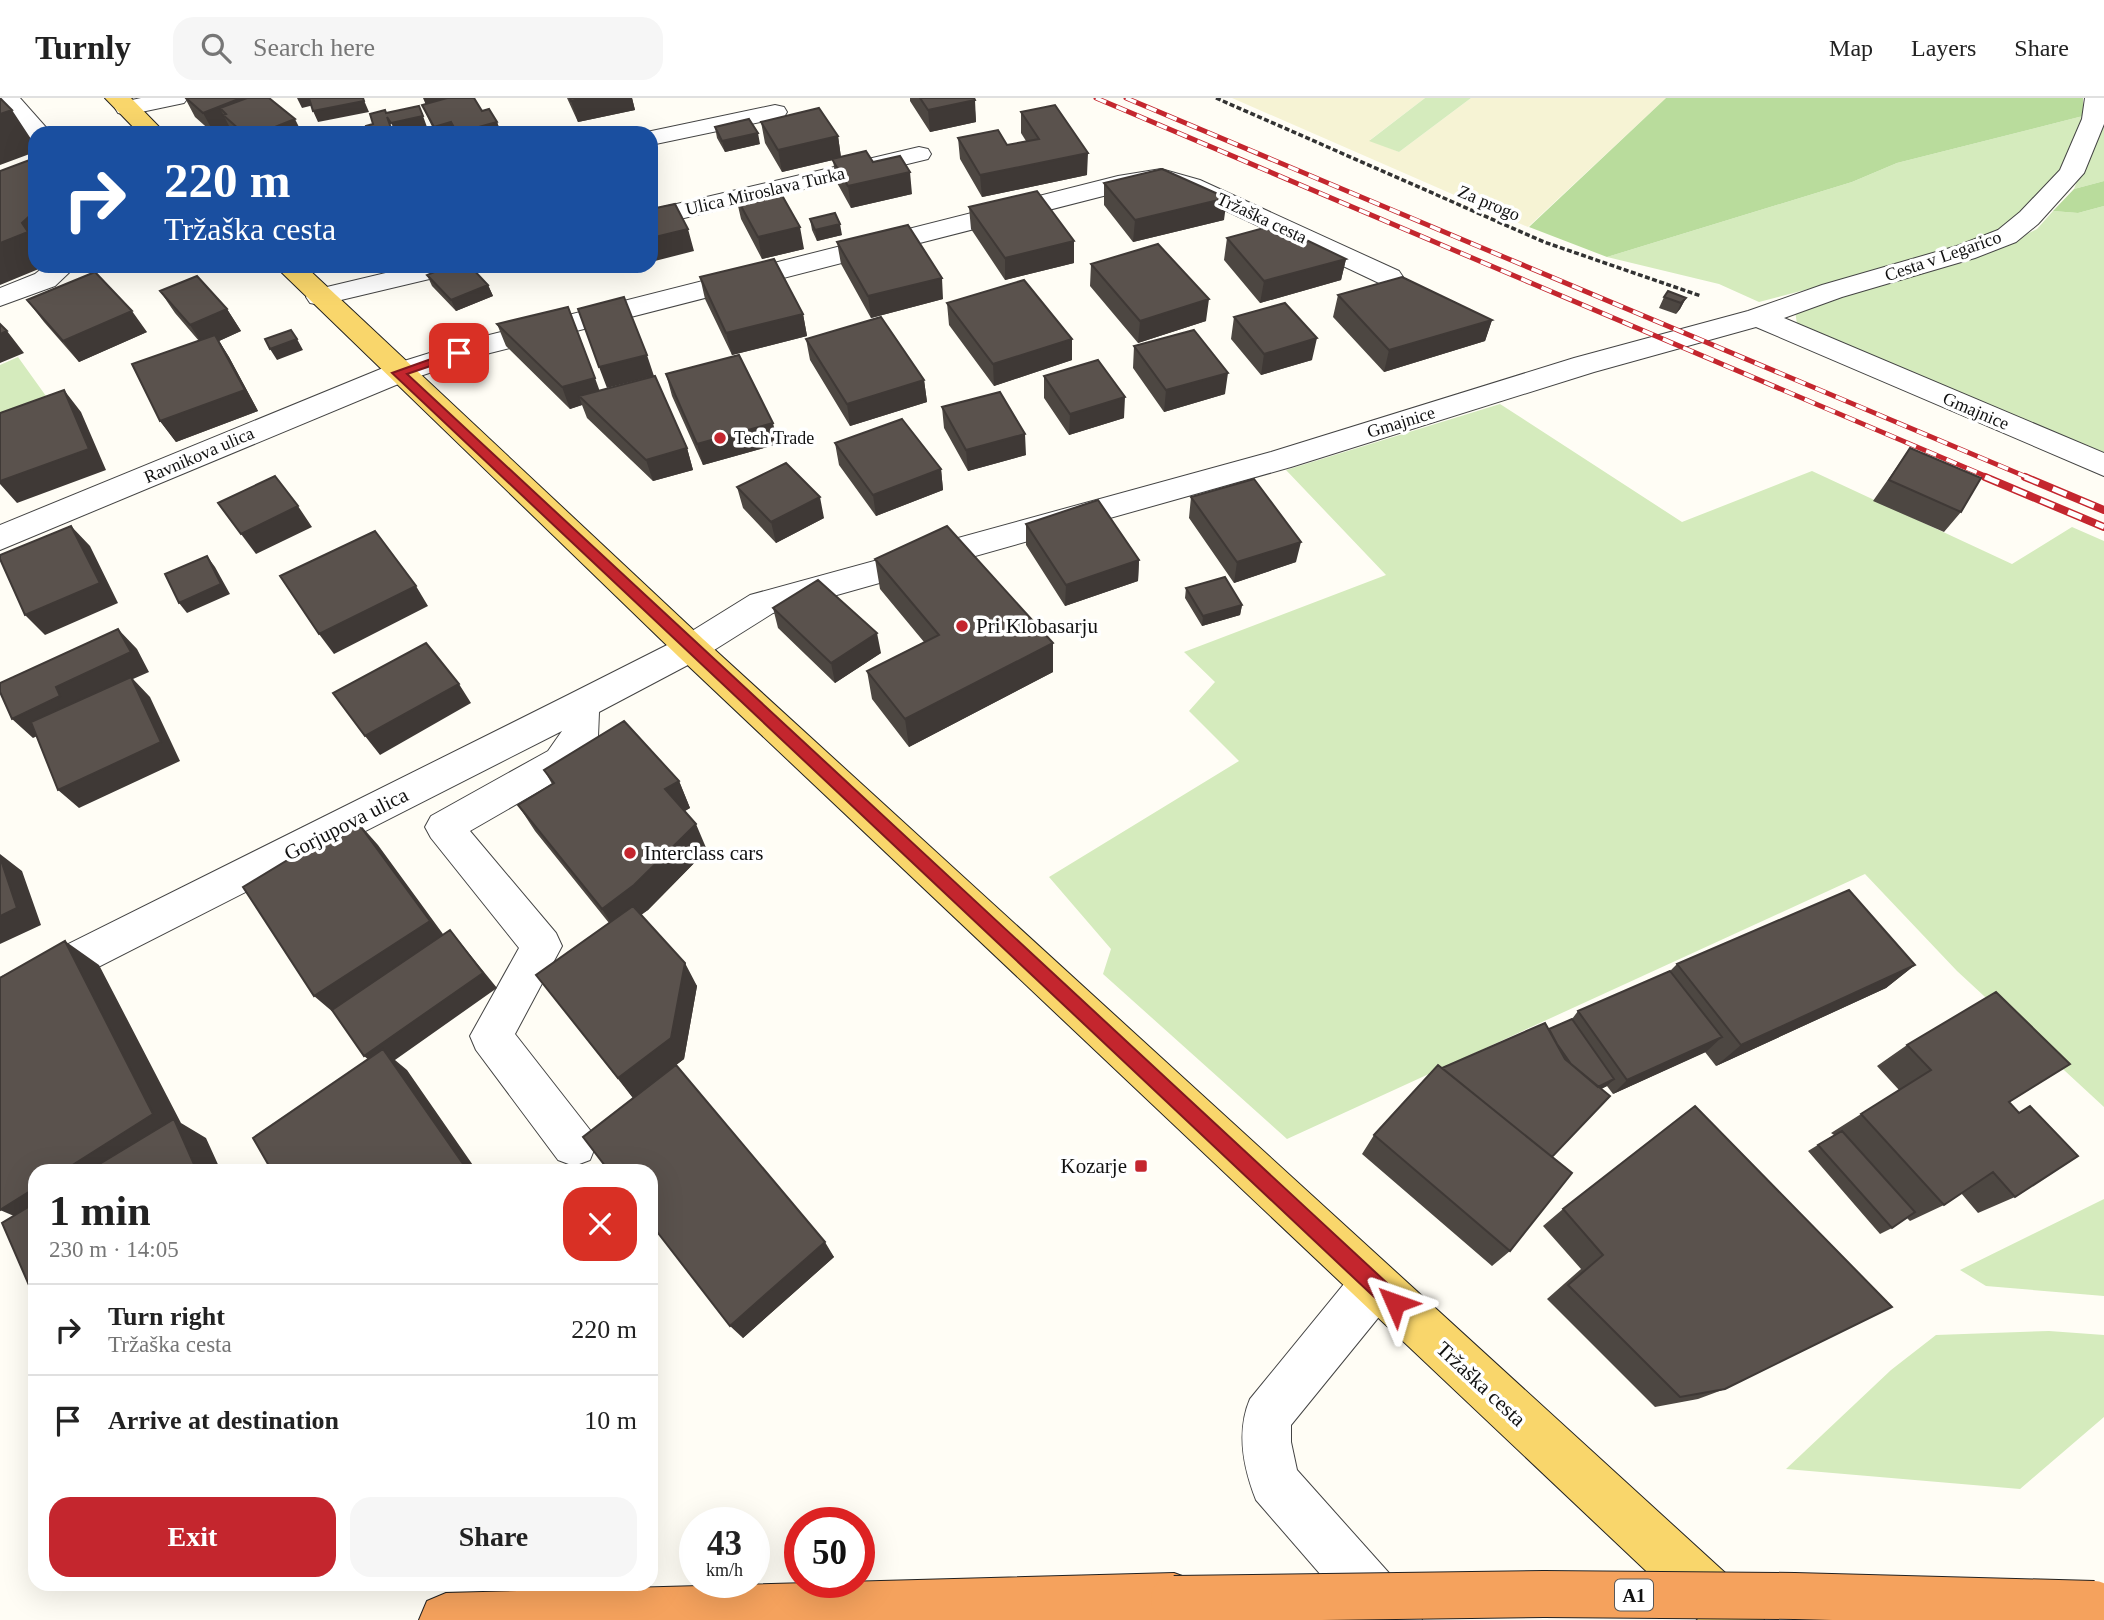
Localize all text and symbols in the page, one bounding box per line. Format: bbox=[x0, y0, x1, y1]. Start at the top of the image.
search box bbox=[173, 17, 663, 80]
icon: search bbox=[197, 29, 235, 67]
text: Turnly bbox=[35, 30, 131, 66]
text: Search here bbox=[253, 33, 375, 62]
text: Map bbox=[1829, 35, 1873, 61]
text: Layers bbox=[1911, 35, 1976, 61]
text: Share bbox=[2014, 35, 2069, 61]
text: 220 m bbox=[164, 153, 291, 208]
icon: right bbox=[49, 154, 140, 245]
street label: Ulica Miroslava Turka bbox=[683, 163, 847, 219]
street label: Za progo bbox=[1455, 181, 1523, 225]
street label: Tržaška cesta bbox=[1214, 188, 1310, 248]
text: Tržaška cesta bbox=[164, 211, 336, 247]
street label: Cesta v Legarico bbox=[1882, 227, 2004, 285]
pin bbox=[429, 323, 489, 383]
icon: arrive bbox=[440, 334, 478, 372]
street label: Gmajnice bbox=[1940, 388, 2012, 434]
street label: Gmajnice bbox=[1365, 402, 1437, 442]
street label: Ravnikova ulica bbox=[141, 423, 257, 487]
place label: Tech Trade bbox=[734, 428, 814, 448]
marker: Tech Trade bbox=[712, 430, 728, 446]
place label: Pri Klobasarju bbox=[976, 614, 1098, 638]
marker: Pri Klobasarju bbox=[954, 618, 970, 634]
street label: Gorjupova ulica bbox=[280, 782, 413, 866]
place label: Interclass cars bbox=[644, 841, 764, 865]
marker: Interclass cars bbox=[622, 845, 638, 861]
place label: Kozarje bbox=[1061, 1154, 1127, 1178]
marker: Kozarje bbox=[1133, 1158, 1149, 1174]
button: close bbox=[563, 1187, 637, 1261]
text: 1 min bbox=[49, 1188, 151, 1234]
text: 230 m · 14:05 bbox=[49, 1237, 179, 1262]
position arrow bbox=[1358, 1266, 1432, 1340]
text: Turn right bbox=[108, 1302, 225, 1331]
icon: right bbox=[49, 1311, 87, 1349]
text: 220 m bbox=[571, 1315, 637, 1344]
text: Tržaška cesta bbox=[108, 1332, 232, 1357]
street label: Tržaška cesta bbox=[1432, 1337, 1531, 1432]
icon: arrive bbox=[49, 1402, 87, 1440]
text: Arrive at destination bbox=[108, 1406, 339, 1435]
text: 10 m bbox=[584, 1406, 637, 1435]
button: Exit bbox=[49, 1497, 336, 1577]
button: Share bbox=[350, 1497, 637, 1577]
speed limit sign: 50 bbox=[784, 1507, 875, 1598]
text: 43 bbox=[707, 1524, 742, 1563]
text: km/h bbox=[706, 1560, 743, 1580]
road number: A1 bbox=[1615, 1580, 1653, 1610]

